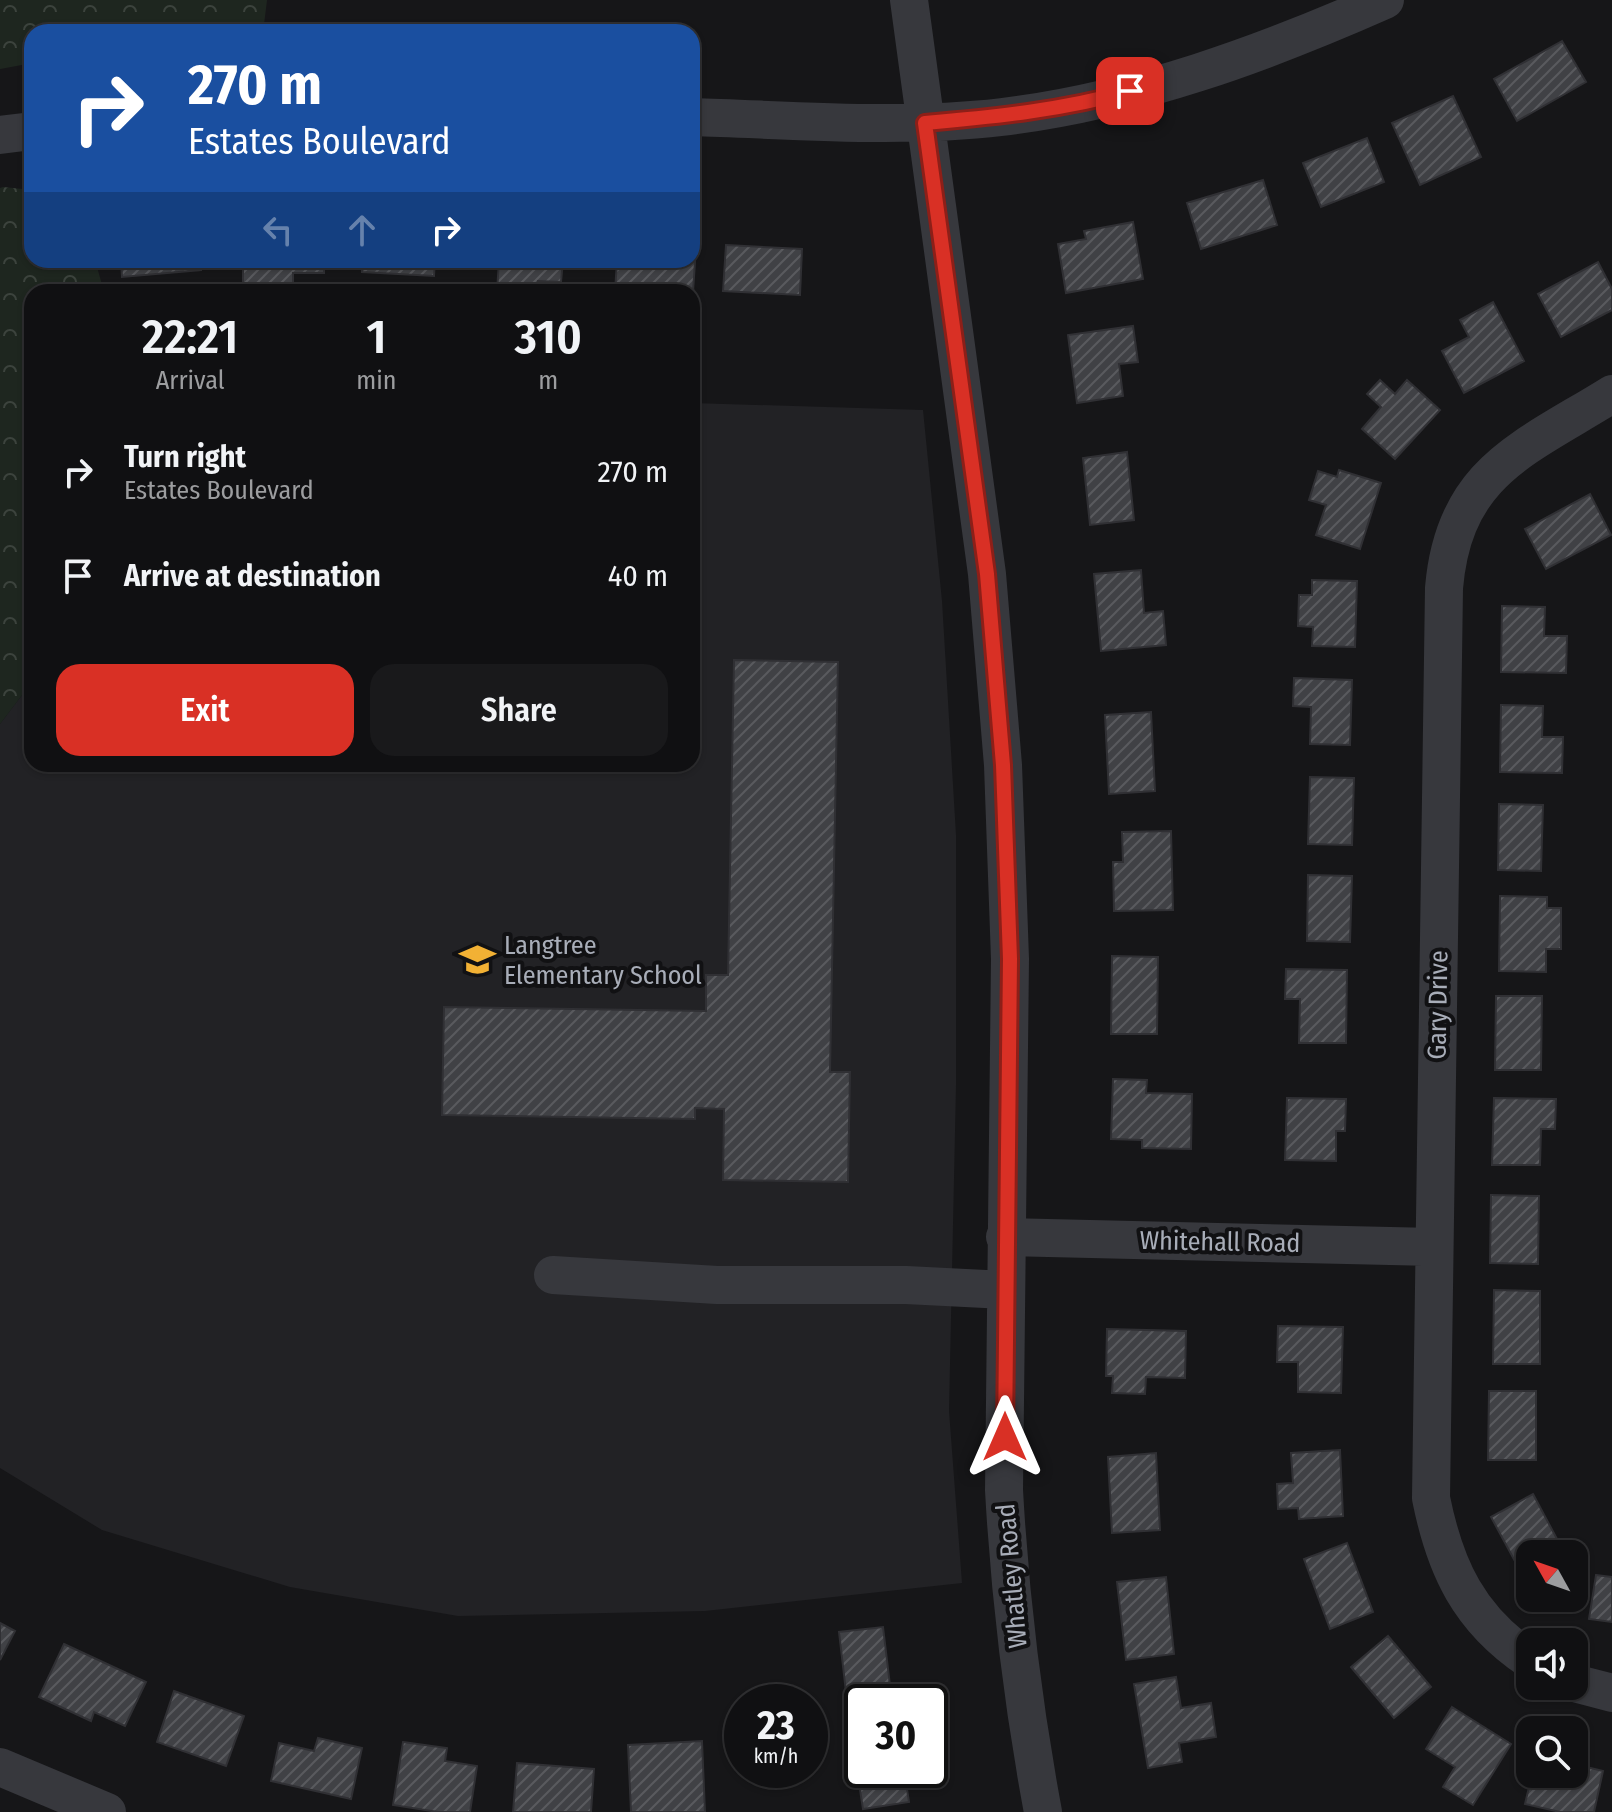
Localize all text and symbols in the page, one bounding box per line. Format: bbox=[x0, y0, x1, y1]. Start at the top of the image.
text: 270 m bbox=[188, 52, 322, 119]
icon: right bbox=[56, 56, 160, 160]
pin bbox=[1096, 57, 1164, 125]
icon: arrive bbox=[1108, 69, 1152, 113]
text: Estates Boulevard bbox=[188, 120, 451, 164]
icon: left bbox=[256, 208, 300, 252]
icon: ahead bbox=[340, 208, 384, 252]
icon: right bbox=[424, 208, 468, 252]
text: 22:21 bbox=[142, 308, 238, 366]
text: 1 bbox=[366, 308, 386, 366]
text: 310 bbox=[515, 308, 582, 366]
text: Arrival bbox=[156, 365, 225, 396]
text: min bbox=[356, 365, 397, 396]
text: m bbox=[538, 365, 558, 396]
text: Turn right bbox=[124, 439, 246, 475]
icon: right bbox=[56, 450, 100, 494]
text: 270 m bbox=[597, 454, 668, 490]
text: Estates Boulevard bbox=[124, 475, 314, 506]
icon: arrive bbox=[56, 554, 100, 598]
text: Arrive at destination bbox=[124, 558, 381, 594]
text: 40 m bbox=[608, 558, 668, 594]
button: Exit bbox=[56, 664, 354, 756]
button: Share bbox=[370, 664, 668, 756]
place label: Langtree Elementary School bbox=[504, 930, 702, 991]
school or university icon: Langtree Elementary School bbox=[459, 941, 497, 979]
street label: Gary Drive bbox=[1422, 950, 1454, 1060]
street label: Whitehall Road bbox=[1139, 1225, 1301, 1259]
position arrow bbox=[963, 1395, 1047, 1479]
street label: Whatley Road bbox=[990, 1502, 1034, 1650]
north arrow bbox=[1516, 1540, 1588, 1612]
map controls bbox=[1516, 1540, 1588, 1788]
button: sound bbox=[1516, 1628, 1588, 1700]
speed limit sign: 30 bbox=[844, 1684, 948, 1788]
text: 23 bbox=[757, 1702, 795, 1750]
button: search bbox=[1516, 1716, 1588, 1788]
text: km/h bbox=[754, 1744, 798, 1768]

